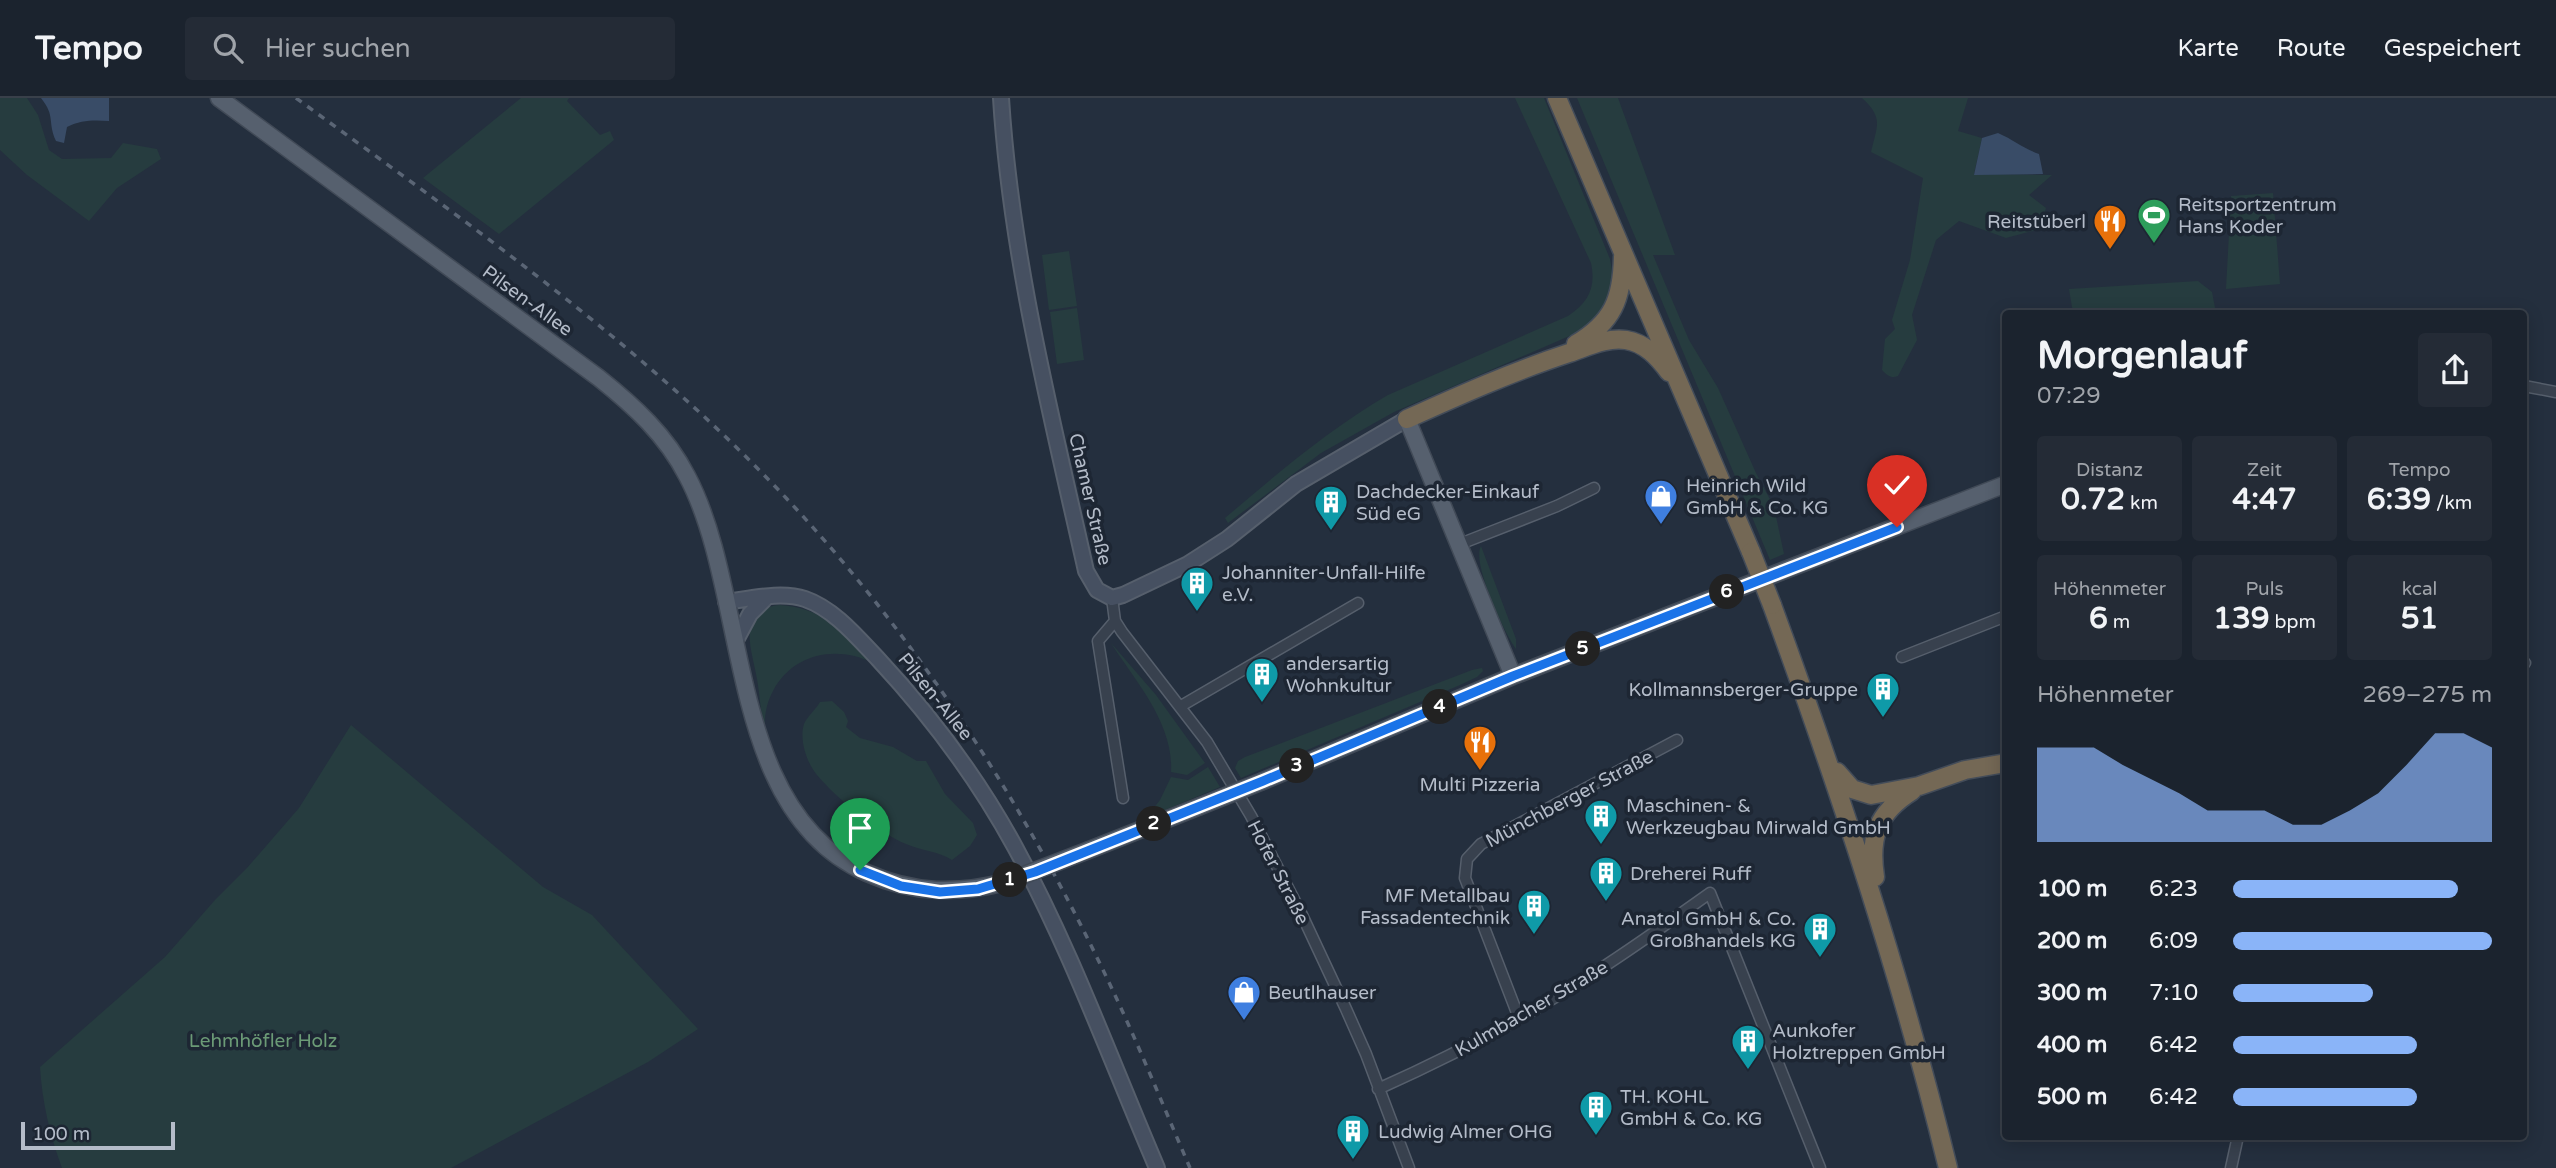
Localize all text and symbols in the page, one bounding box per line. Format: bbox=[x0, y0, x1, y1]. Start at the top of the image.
search box bbox=[185, 17, 675, 80]
text: Tempo bbox=[35, 29, 143, 68]
icon: search bbox=[209, 29, 247, 67]
text: Hier suchen bbox=[265, 33, 411, 64]
text: Karte bbox=[2177, 34, 2239, 63]
text: Route bbox=[2277, 34, 2346, 63]
text: Gespeichert bbox=[2384, 34, 2521, 63]
place label: Reitsportzentrum Hans Koder bbox=[2178, 194, 2337, 238]
sports icon: Reitsportzentrum Hans Koder bbox=[2135, 196, 2173, 245]
restaurant icon: Reitstüberl bbox=[2091, 202, 2129, 251]
place label: Reitstüberl bbox=[1987, 211, 2086, 233]
street label: Pilsen-Allee bbox=[478, 261, 577, 341]
text: Morgenlauf bbox=[2037, 333, 2247, 379]
button: share bbox=[2418, 333, 2492, 407]
text: 07:29 bbox=[2037, 382, 2101, 410]
street label: Chamer Straße bbox=[1064, 431, 1116, 567]
pin bbox=[1867, 455, 1927, 527]
text: Distanz bbox=[2076, 459, 2143, 481]
text: Zeit bbox=[2247, 459, 2282, 481]
text: Tempo bbox=[2388, 459, 2451, 481]
icon: check bbox=[1878, 466, 1916, 504]
place label: Heinrich Wild GmbH & Co. KG bbox=[1686, 475, 1828, 519]
shop icon: Heinrich Wild GmbH & Co. KG bbox=[1642, 477, 1680, 526]
place label: Dachdecker-Einkauf Süd eG bbox=[1356, 481, 1540, 525]
text: 0.72 bbox=[2061, 481, 2125, 518]
text: 4:47 bbox=[2232, 481, 2297, 518]
text: 6:39 bbox=[2367, 481, 2431, 518]
building icon: Dachdecker-Einkauf Süd eG bbox=[1312, 483, 1350, 532]
text: km bbox=[2125, 492, 2158, 514]
text: /km bbox=[2431, 492, 2472, 514]
place label: Johanniter-Unfall-Hilfe e.V. bbox=[1222, 562, 1426, 606]
building icon: Johanniter-Unfall-Hilfe e.V. bbox=[1178, 564, 1216, 613]
pin: 6 bbox=[1710, 574, 1744, 610]
text: Höhenmeter bbox=[2053, 578, 2166, 600]
text: Puls bbox=[2245, 578, 2284, 600]
text: kcal bbox=[2402, 578, 2437, 600]
text: 6 bbox=[1721, 580, 1732, 602]
text: 6 bbox=[2089, 600, 2108, 637]
text: 139 bbox=[2213, 600, 2270, 637]
text: 51 bbox=[2401, 600, 2438, 637]
text: m bbox=[2108, 611, 2130, 633]
text: bpm bbox=[2270, 611, 2316, 633]
pin: 5 bbox=[1566, 632, 1600, 666]
text: 5 bbox=[1577, 637, 1588, 659]
street label: Pilsen-Allee bbox=[893, 648, 977, 745]
place label: andersartig Wohnkultur bbox=[1286, 653, 1393, 697]
building icon: andersartig Wohnkultur bbox=[1243, 655, 1281, 704]
building icon: Kollmannsberger-Gruppe bbox=[1864, 670, 1902, 719]
place label: Kollmannsberger-Gruppe bbox=[1628, 679, 1858, 701]
text: Höhenmeter bbox=[2037, 681, 2174, 709]
text: 269–275 m bbox=[2363, 681, 2492, 709]
pin: 4 bbox=[1422, 690, 1458, 724]
text: 4 bbox=[1434, 695, 1445, 717]
restaurant icon: Multi Pizzeria bbox=[1461, 723, 1499, 772]
street label: Münchberger Straße bbox=[1482, 745, 1657, 852]
pin: 3 bbox=[1280, 748, 1314, 784]
text: 3 bbox=[1291, 754, 1302, 776]
place label: Multi Pizzeria bbox=[1419, 774, 1541, 796]
place label: Maschinen- & Werkzeugbau Mirwald GmbH bbox=[1626, 795, 1891, 839]
building icon: Maschinen- & Werkzeugbau Mirwald GmbH bbox=[1582, 797, 1620, 846]
pin bbox=[830, 798, 890, 870]
pin: 2 bbox=[1136, 806, 1172, 842]
icon: arrive bbox=[841, 809, 879, 847]
text: 2 bbox=[1148, 812, 1159, 834]
street label: Hofer Straße bbox=[1242, 817, 1314, 928]
building icon: Dreherei Ruff bbox=[1587, 854, 1625, 903]
pin: 1 bbox=[992, 862, 1028, 898]
place label: Dreherei Ruff bbox=[1630, 863, 1752, 885]
text: 1 bbox=[1004, 868, 1015, 890]
text: 100 m bbox=[2037, 875, 2107, 903]
text: 6:23 bbox=[2149, 875, 2198, 903]
place label: MF Metallbau Fassadentechnik bbox=[1360, 885, 1510, 929]
building icon: MF Metallbau Fassadentechnik bbox=[1515, 887, 1553, 936]
place label: Anatol GmbH & Co. Großhandels KG bbox=[1621, 908, 1796, 952]
building icon: Anatol GmbH & Co. Großhandels KG bbox=[1801, 910, 1839, 959]
text: 200 m bbox=[2037, 927, 2107, 955]
text: 6:09 bbox=[2149, 927, 2198, 955]
street label: Kulmbacher Straße bbox=[1451, 956, 1612, 1062]
shop icon: Beutlhauser bbox=[1225, 973, 1263, 1022]
text: 300 m bbox=[2037, 979, 2107, 1007]
text: 7:10 bbox=[2149, 979, 2198, 1007]
place label: Beutlhauser bbox=[1268, 982, 1377, 1004]
place label: Aunkofer Holztreppen GmbH bbox=[1772, 1020, 1946, 1064]
building icon: Aunkofer Holztreppen GmbH bbox=[1729, 1022, 1767, 1071]
park label: Lehmhöfler Holz bbox=[189, 1030, 337, 1052]
text: 400 m bbox=[2037, 1031, 2107, 1059]
text: 6:42 bbox=[2149, 1031, 2198, 1059]
text: 500 m bbox=[2037, 1083, 2107, 1111]
text: 6:42 bbox=[2149, 1083, 2198, 1111]
place label: TH. KOHL GmbH & Co. KG bbox=[1620, 1086, 1762, 1130]
building icon: TH. KOHL GmbH & Co. KG bbox=[1577, 1088, 1615, 1137]
building icon: Ludwig Almer OHG bbox=[1334, 1112, 1372, 1161]
scale bar bbox=[21, 1119, 175, 1151]
place label: Ludwig Almer OHG bbox=[1378, 1121, 1553, 1143]
text: 100 m bbox=[32, 1123, 90, 1145]

